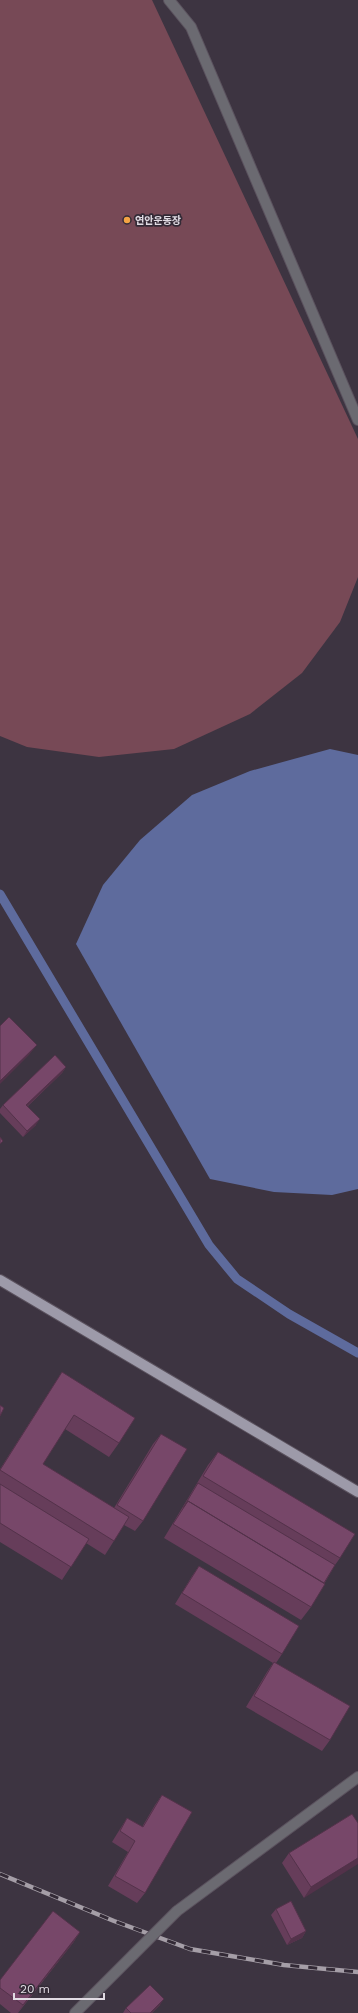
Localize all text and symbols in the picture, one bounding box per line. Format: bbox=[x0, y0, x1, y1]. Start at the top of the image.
marker: 연안운동장 bbox=[122, 215, 132, 225]
place label: 연안운동장 bbox=[135, 215, 181, 226]
scale bar bbox=[14, 1975, 104, 2001]
text: 20 m bbox=[20, 1982, 50, 1996]

